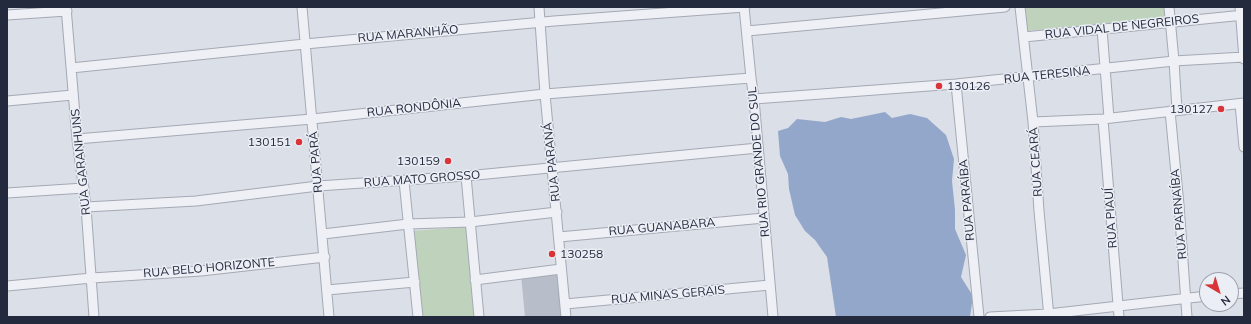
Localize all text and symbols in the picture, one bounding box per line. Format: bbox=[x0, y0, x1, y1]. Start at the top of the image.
street label: RUA VIDAL DE NEGREIROS bbox=[1044, 12, 1200, 42]
street label: RUA MARANHÃO bbox=[357, 22, 459, 46]
street label: RUA TERESINA bbox=[1003, 63, 1091, 87]
place label: 130126 bbox=[947, 79, 990, 93]
marker: 130126 bbox=[934, 81, 944, 91]
street label: RUA RIO GRANDE DO SUL bbox=[745, 86, 773, 238]
street label: RUA RONDÔNIA bbox=[366, 96, 462, 120]
place label: 130127 bbox=[1170, 102, 1213, 116]
marker: 130127 bbox=[1216, 104, 1226, 114]
street label: RUA GARANHUNS bbox=[68, 108, 94, 216]
street label: RUA PARANÁ bbox=[541, 122, 563, 202]
street label: RUA CEARÁ bbox=[1026, 127, 1046, 197]
street label: RUA PARÁ bbox=[306, 131, 326, 193]
place label: 130151 bbox=[248, 135, 291, 149]
marker: 130151 bbox=[294, 137, 304, 147]
place label: 130159 bbox=[397, 154, 440, 168]
marker: 130159 bbox=[443, 156, 453, 166]
street label: RUA PARAÍBA bbox=[956, 159, 978, 241]
street label: RUA MATO GROSSO bbox=[363, 168, 481, 190]
street label: RUA PARNAÍBA bbox=[1168, 168, 1190, 260]
street label: RUA PIAUÍ bbox=[1102, 187, 1120, 249]
street label: RUA GUANABARA bbox=[608, 215, 716, 239]
place label: 130258 bbox=[560, 247, 603, 261]
marker: 130258 bbox=[547, 249, 557, 259]
street label: RUA BELO HORIZONTE bbox=[143, 255, 275, 281]
north arrow bbox=[1199, 272, 1239, 312]
street label: RUA MINAS GERAIS bbox=[611, 283, 725, 307]
text: N bbox=[1218, 293, 1233, 309]

